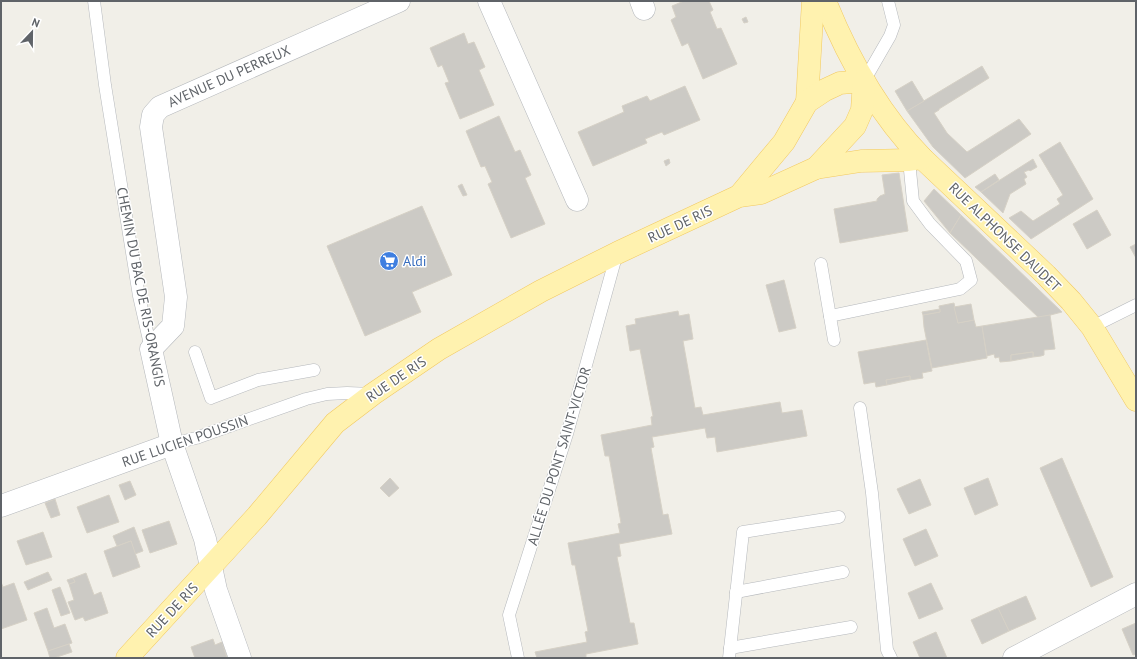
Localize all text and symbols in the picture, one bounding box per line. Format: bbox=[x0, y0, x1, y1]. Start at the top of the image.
north arrow bbox=[12, 12, 52, 52]
text: N bbox=[30, 15, 42, 31]
street label: AVENUE DU PERREUX bbox=[165, 41, 293, 111]
street label: RUE ALPHONSE DAUDET bbox=[945, 179, 1065, 295]
street label: CHEMIN DU BAC DE RIS-ORANGIS bbox=[113, 186, 169, 388]
street label: RUE DE RIS bbox=[645, 201, 715, 247]
supermarket icon: Aldi bbox=[378, 250, 400, 272]
place label: Aldi bbox=[403, 252, 427, 270]
street label: RUE DE RIS bbox=[362, 352, 430, 406]
street label: ALLÉE DU PONT SAINT-VICTOR bbox=[523, 364, 595, 548]
street label: RUE LUCIEN POUSSIN bbox=[119, 411, 251, 471]
street label: RUE DE RIS bbox=[142, 579, 202, 641]

